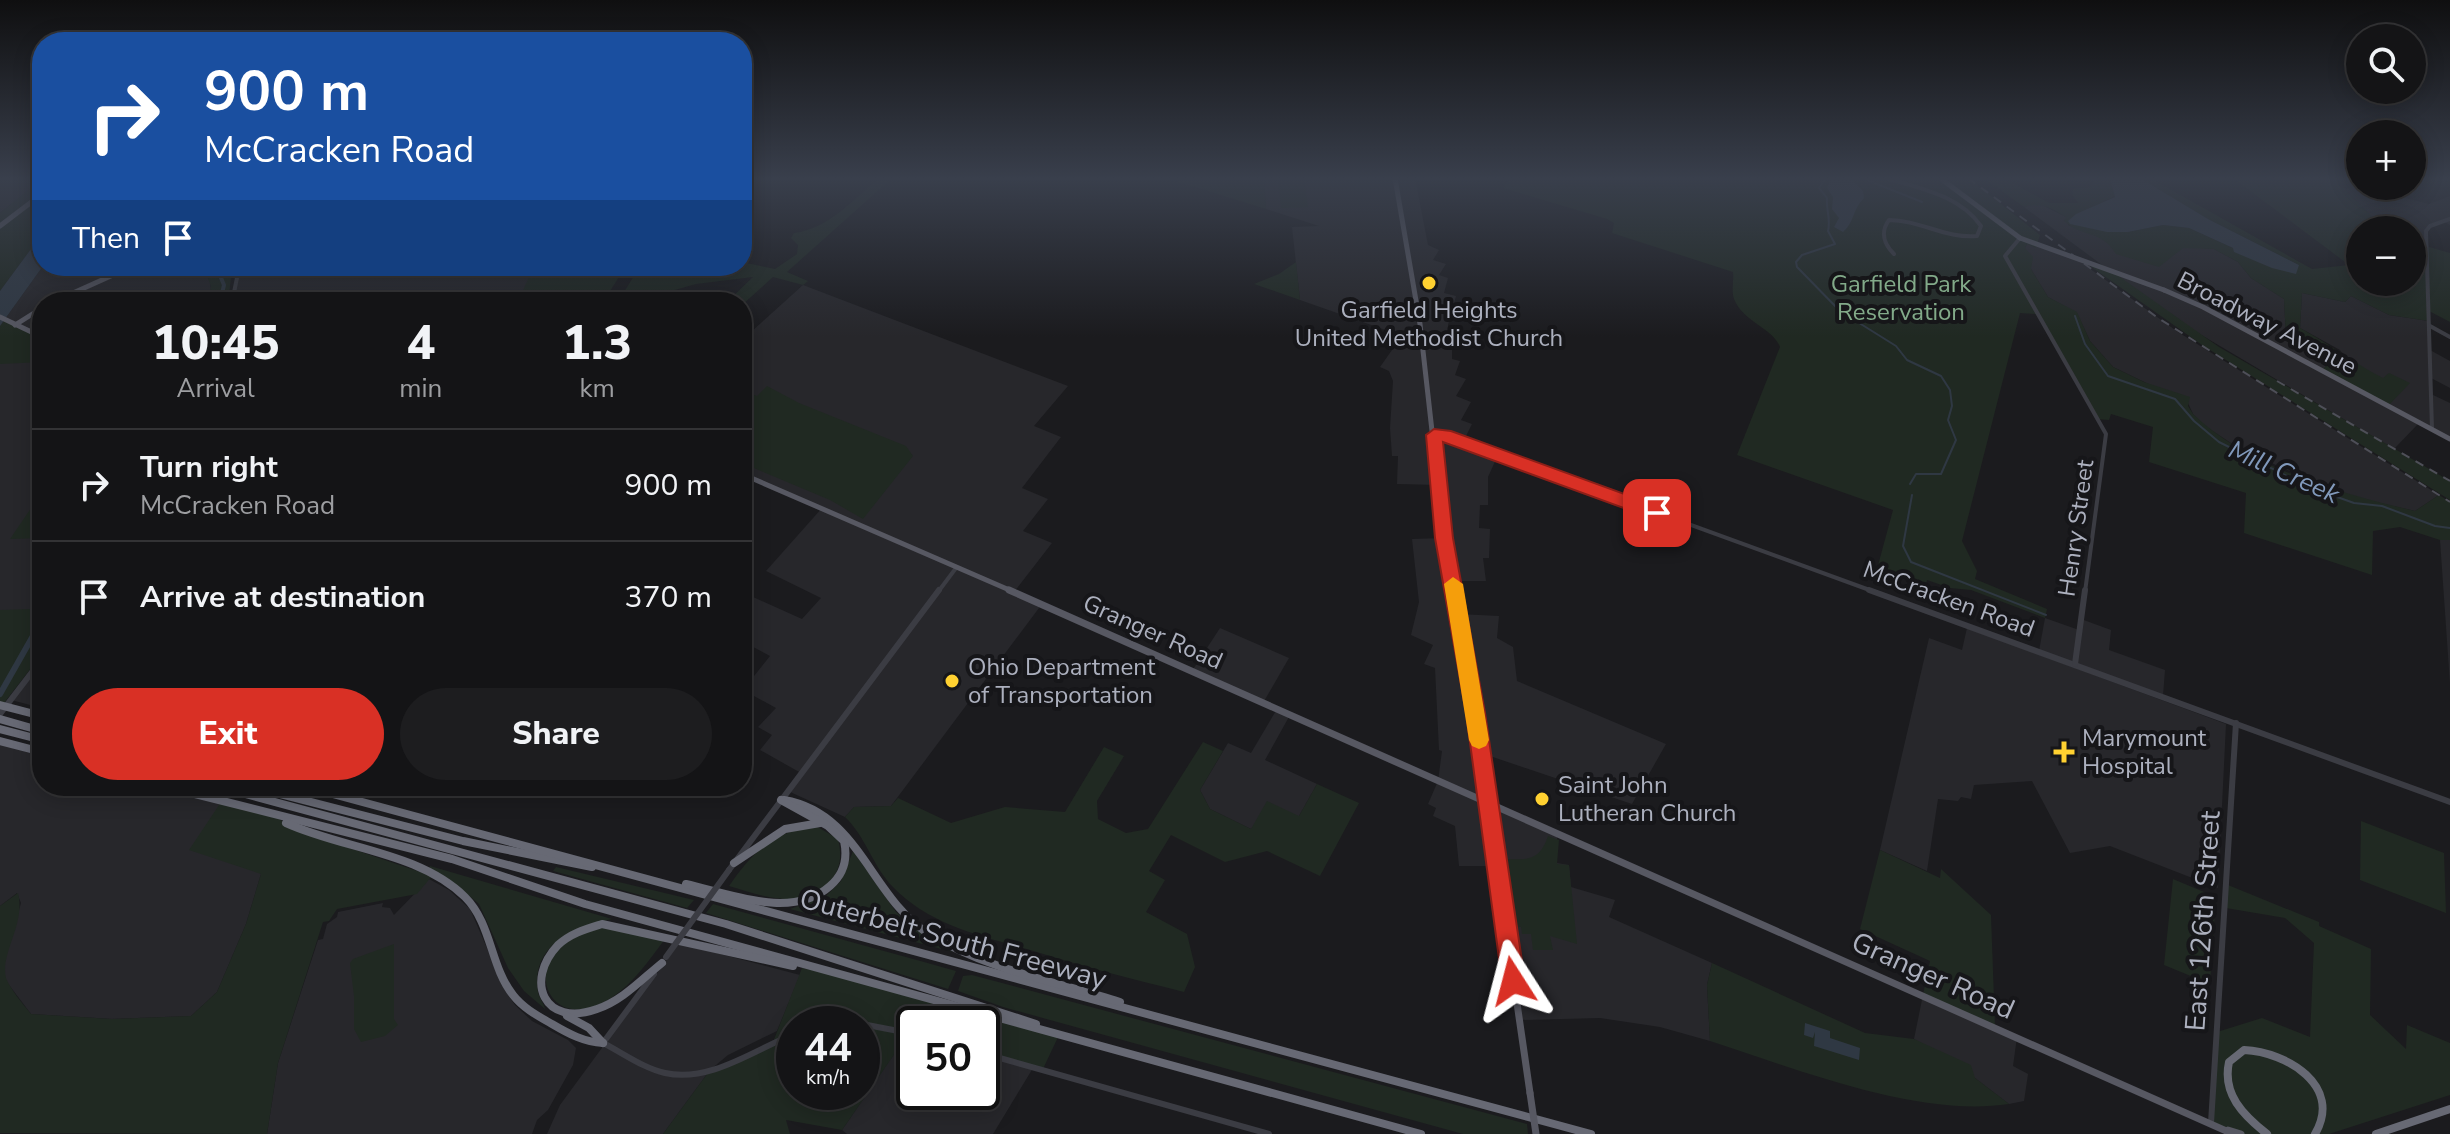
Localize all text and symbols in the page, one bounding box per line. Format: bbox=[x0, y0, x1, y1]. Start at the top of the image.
map controls bbox=[2346, 24, 2426, 296]
button: search bbox=[2346, 24, 2426, 104]
text: 900 m bbox=[204, 53, 369, 130]
icon: right bbox=[72, 64, 176, 168]
button: + bbox=[2346, 120, 2426, 200]
text: McCracken Road bbox=[204, 126, 474, 175]
icon: arrive bbox=[156, 216, 200, 260]
button: − bbox=[2346, 216, 2426, 296]
text: Then bbox=[72, 218, 140, 259]
street label: Broadway Avenue bbox=[2172, 264, 2362, 382]
park label: Garfield Park Reservation bbox=[1831, 268, 1972, 328]
marker: Garfield Heights United Methodist Church bbox=[1420, 274, 1438, 292]
place label: Garfield Heights United Methodist Church bbox=[1295, 294, 1563, 354]
text: 10:45 bbox=[152, 310, 279, 376]
text: 4 bbox=[406, 310, 435, 376]
text: 1.3 bbox=[562, 310, 632, 376]
text: Arrival bbox=[177, 371, 255, 406]
text: min bbox=[399, 371, 442, 406]
text: km bbox=[580, 371, 615, 406]
water label: Mill Creek bbox=[2223, 432, 2346, 512]
text: Turn right bbox=[140, 447, 278, 488]
street label: Henry Street bbox=[2051, 457, 2102, 599]
icon: right bbox=[72, 463, 116, 507]
text: 900 m bbox=[625, 465, 712, 506]
pin bbox=[1623, 479, 1691, 547]
text: McCracken Road bbox=[140, 488, 335, 523]
icon: arrive bbox=[1635, 491, 1679, 535]
street label: McCracken Road bbox=[1859, 553, 2039, 645]
icon: arrive bbox=[72, 575, 116, 619]
text: Arrive at destination bbox=[140, 577, 425, 618]
text: 370 m bbox=[625, 577, 712, 618]
street label: Granger Road bbox=[1078, 587, 1228, 677]
place label: Ohio Department of Transportation bbox=[968, 651, 1156, 711]
marker: Ohio Department of Transportation bbox=[943, 672, 961, 690]
button: Exit bbox=[72, 688, 384, 780]
button: Share bbox=[400, 688, 712, 780]
place label: Marymount Hospital bbox=[2082, 722, 2207, 782]
marker: Marymount Hospital bbox=[2053, 741, 2075, 763]
place label: Saint John Lutheran Church bbox=[1558, 769, 1736, 829]
marker: Saint John Lutheran Church bbox=[1533, 790, 1551, 808]
street label: East 126th Street bbox=[2176, 809, 2230, 1033]
street label: Outerbelt South Freeway bbox=[795, 880, 1111, 998]
street label: Granger Road bbox=[1846, 923, 2020, 1029]
position arrow bbox=[1471, 939, 1555, 1023]
speed limit sign: 50 bbox=[896, 1006, 1000, 1110]
text: 44 bbox=[804, 1021, 852, 1075]
text: km/h bbox=[806, 1064, 850, 1091]

